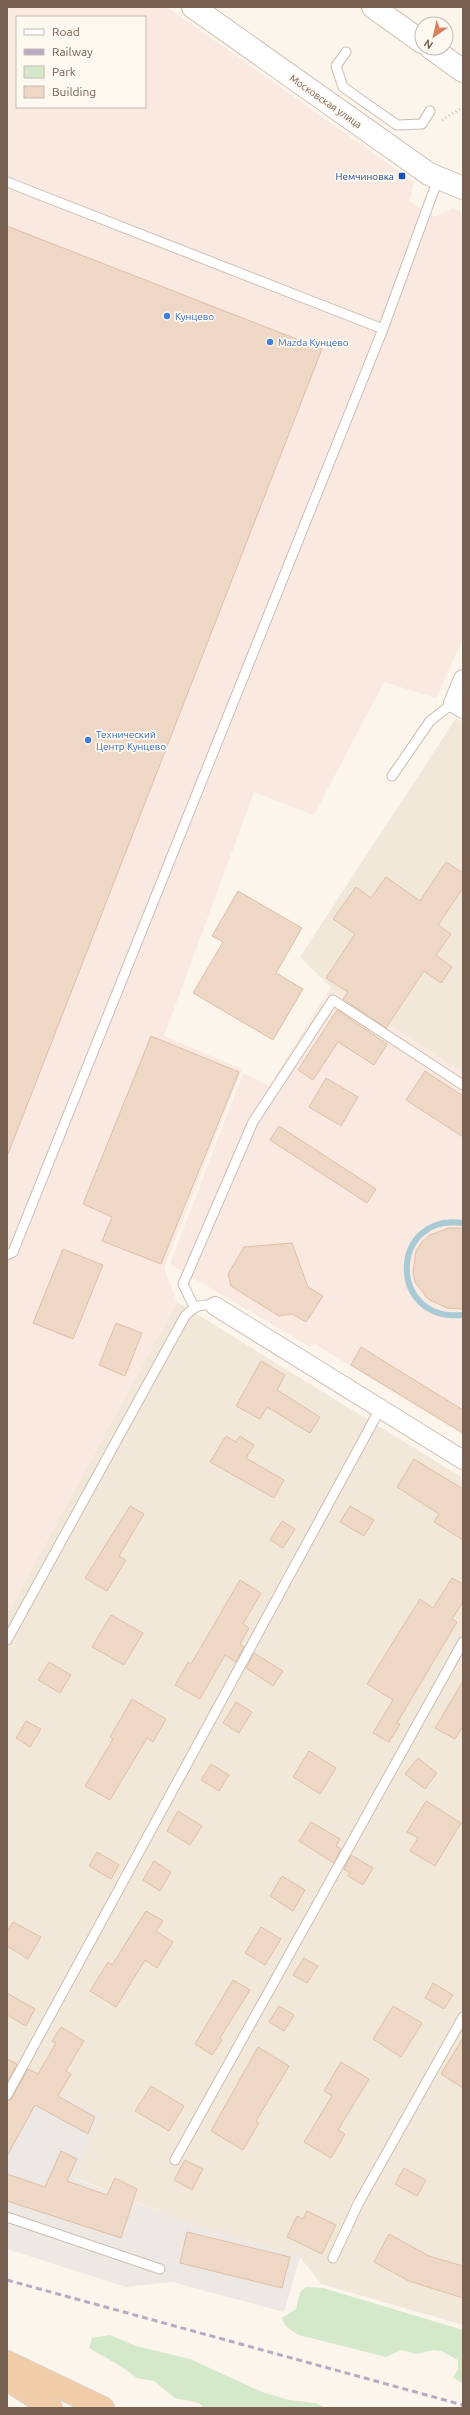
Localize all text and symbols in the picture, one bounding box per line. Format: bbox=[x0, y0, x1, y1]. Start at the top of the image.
legend bbox=[16, 16, 146, 108]
north arrow bbox=[414, 16, 454, 56]
text: Road bbox=[52, 25, 80, 38]
text: N bbox=[422, 37, 435, 52]
text: Railway bbox=[52, 45, 93, 58]
text: Park bbox=[52, 65, 76, 78]
street label: Московская улица bbox=[288, 72, 364, 130]
text: Building bbox=[52, 85, 96, 98]
place label: Немчиновка bbox=[336, 171, 394, 182]
marker: Немчиновка bbox=[397, 171, 407, 181]
marker: Кунцево bbox=[162, 311, 172, 321]
place label: Кунцево bbox=[175, 311, 214, 322]
marker: Mazda Кунцево bbox=[265, 337, 275, 347]
place label: Mazda Кунцево bbox=[278, 337, 349, 348]
place label: Технический Центр Кунцево bbox=[96, 729, 166, 752]
marker: Технический Центр Кунцево bbox=[83, 735, 93, 745]

